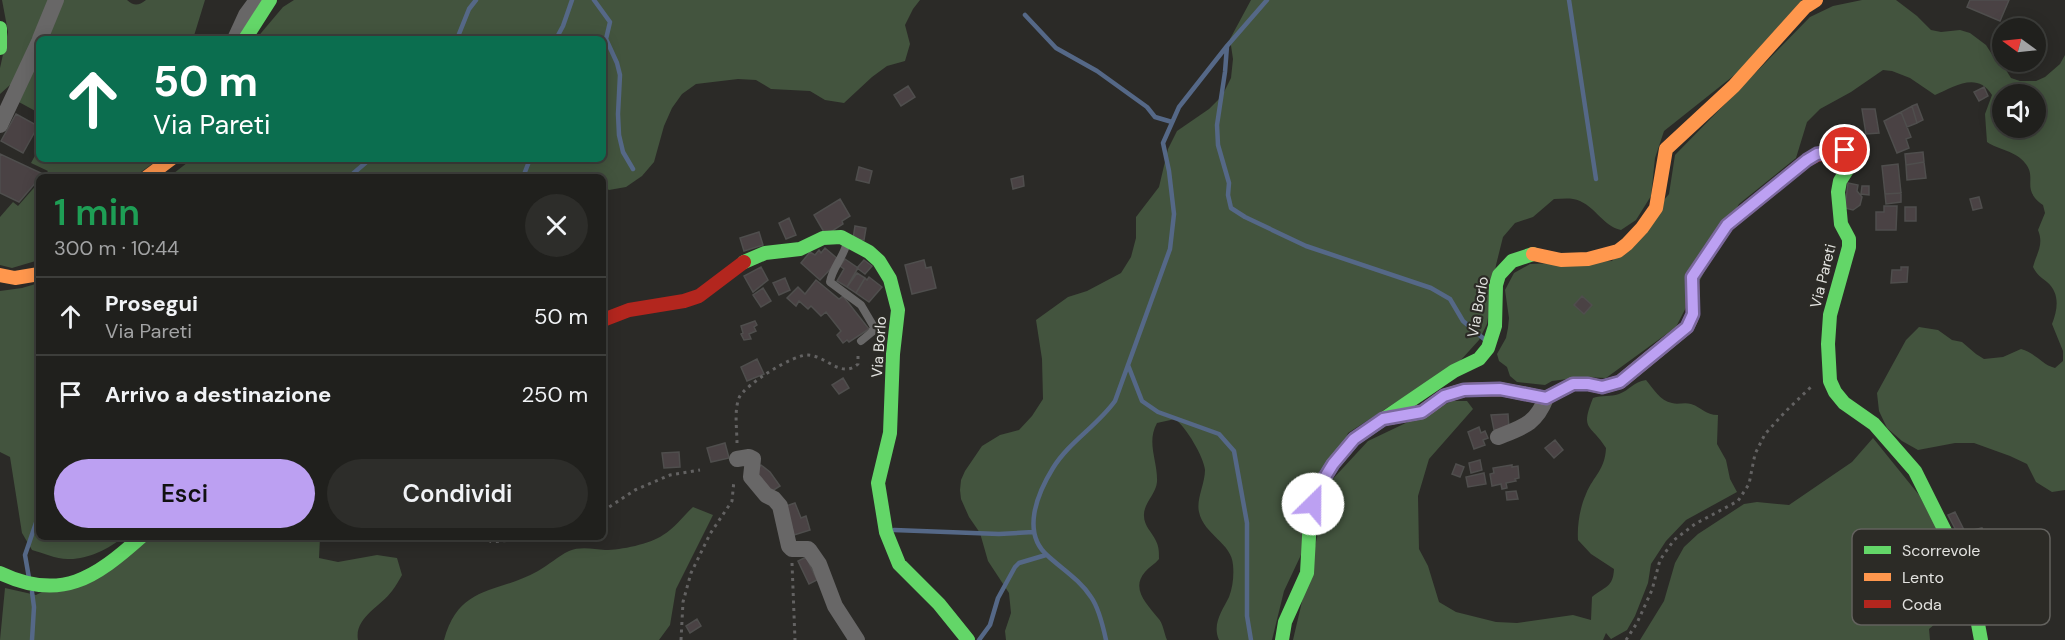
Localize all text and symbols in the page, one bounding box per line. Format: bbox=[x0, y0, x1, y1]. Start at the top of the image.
north arrow bbox=[1992, 18, 2046, 72]
map controls bbox=[1992, 18, 2046, 138]
text: 50 m bbox=[153, 54, 258, 109]
icon: ahead bbox=[54, 60, 132, 138]
button: sound bbox=[1992, 84, 2046, 138]
text: Via Pareti bbox=[153, 107, 271, 142]
pin bbox=[1819, 124, 1870, 175]
icon: arrive bbox=[1828, 133, 1861, 166]
text: 1 min bbox=[54, 189, 140, 236]
button: close bbox=[525, 194, 588, 257]
text: 300 m · 10:44 bbox=[54, 235, 179, 261]
street label: Via Pareti bbox=[1805, 242, 1841, 310]
street label: Via Borlo bbox=[1463, 275, 1493, 339]
text: Prosegui bbox=[105, 289, 198, 318]
icon: ahead bbox=[54, 300, 87, 333]
text: 50 m bbox=[534, 302, 588, 331]
street label: Via Borlo bbox=[867, 316, 891, 378]
text: Via Pareti bbox=[105, 318, 192, 344]
icon: arrive bbox=[54, 378, 87, 411]
text: Arrivo a destinazione bbox=[105, 380, 331, 409]
text: 250 m bbox=[521, 380, 588, 409]
button: Esci bbox=[54, 459, 315, 528]
button: Condividi bbox=[327, 459, 588, 528]
position arrow bbox=[1281, 472, 1345, 536]
legend bbox=[1852, 529, 2050, 625]
text: Scorrevole bbox=[1902, 540, 1980, 561]
text: Lento bbox=[1902, 567, 1944, 588]
text: Coda bbox=[1902, 594, 1942, 615]

